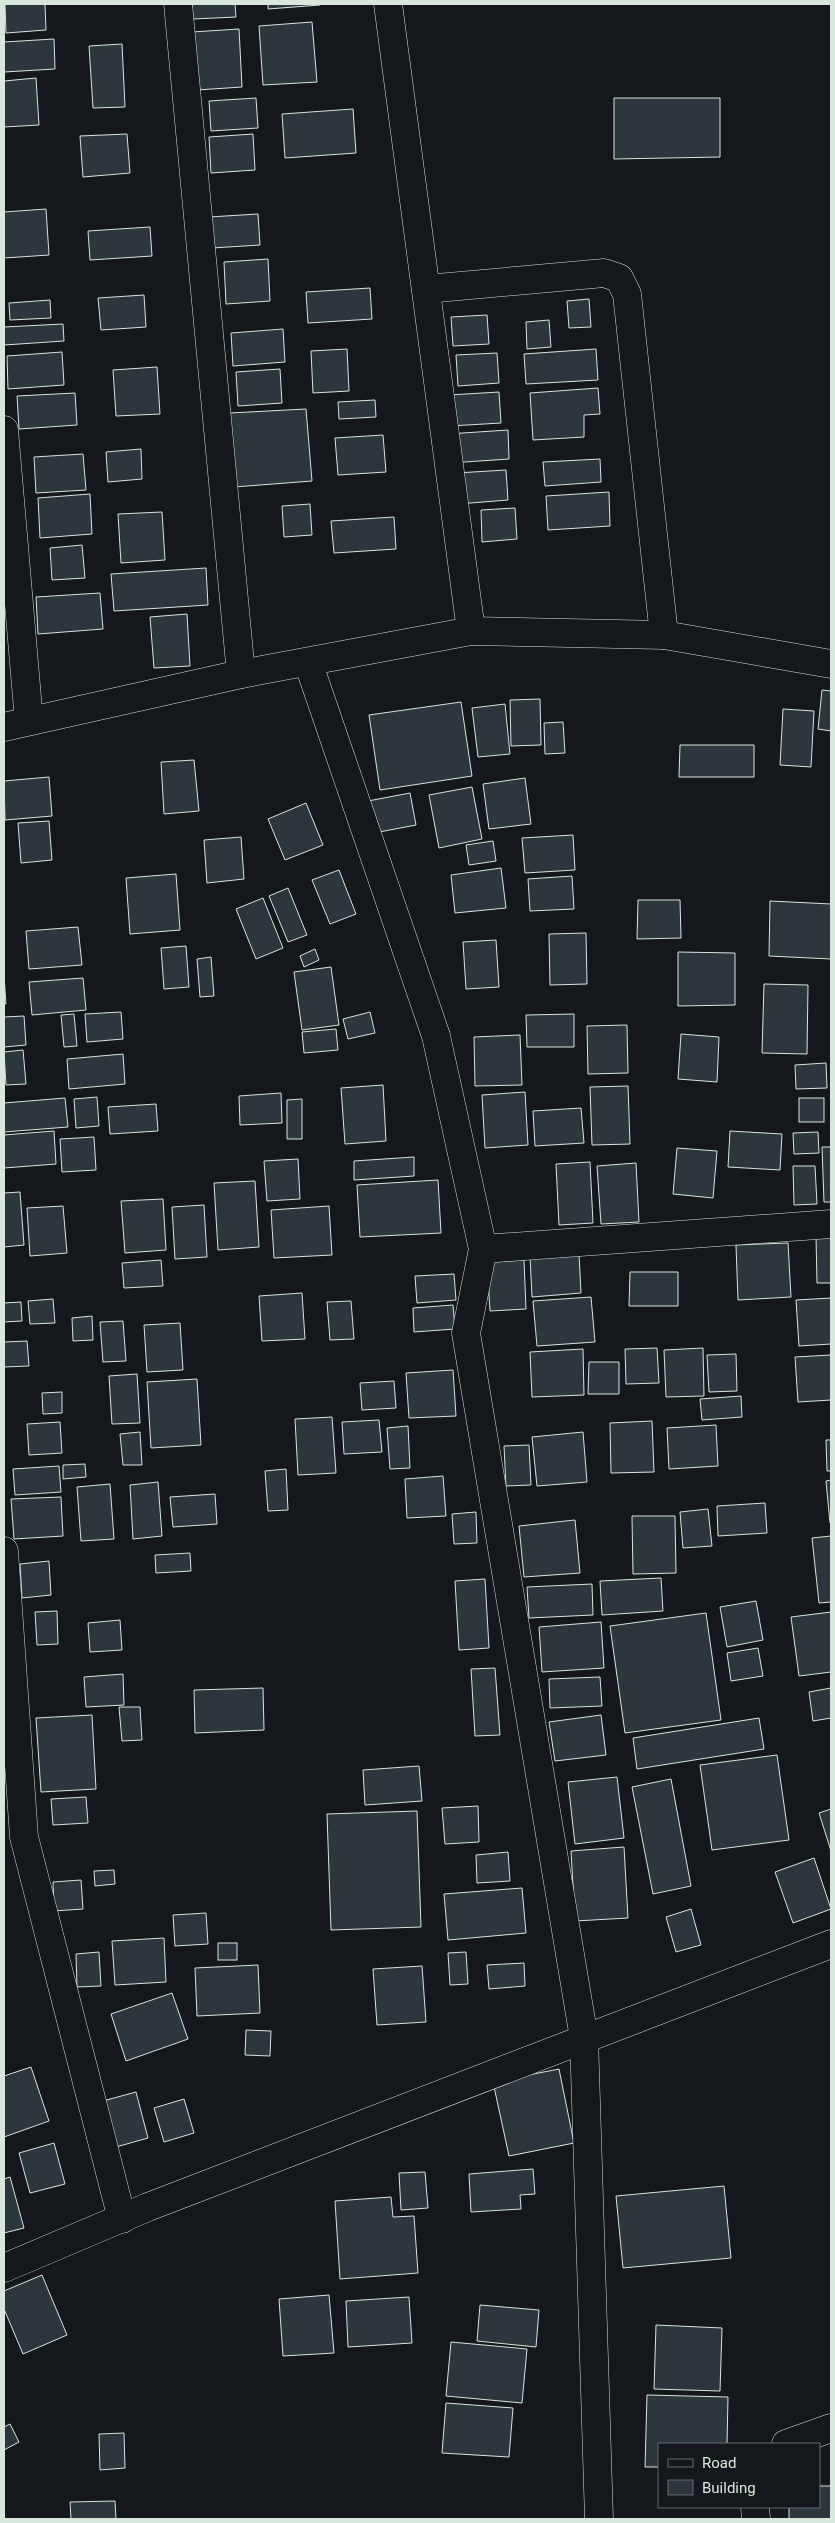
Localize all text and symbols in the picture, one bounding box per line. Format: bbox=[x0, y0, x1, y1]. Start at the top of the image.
legend bbox=[658, 2443, 820, 2508]
text: Road bbox=[702, 2454, 736, 2472]
text: Building bbox=[702, 2479, 756, 2497]

